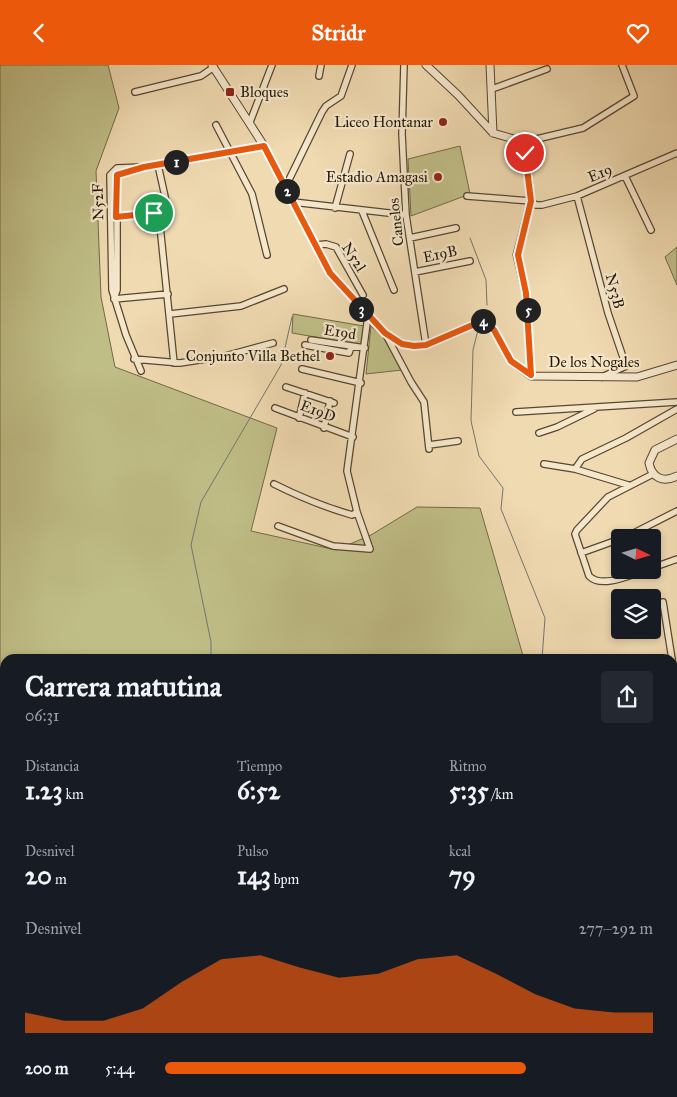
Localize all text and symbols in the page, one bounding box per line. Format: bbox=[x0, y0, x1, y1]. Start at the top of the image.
icon: back bbox=[25, 19, 53, 47]
text: Stridr bbox=[312, 19, 365, 46]
icon: heart bbox=[624, 19, 652, 47]
place label: Bloques bbox=[240, 83, 288, 102]
marker: Bloques bbox=[224, 86, 236, 98]
place label: Liceo Hontanar bbox=[334, 113, 433, 131]
marker: Liceo Hontanar bbox=[437, 116, 449, 128]
pin bbox=[504, 132, 546, 174]
icon: check bbox=[511, 139, 539, 167]
pin: 1 bbox=[164, 149, 188, 175]
text: 1 bbox=[174, 154, 179, 171]
street label: E19 bbox=[585, 160, 615, 186]
place label: Estadio Amagasi bbox=[326, 168, 428, 186]
marker: Estadio Amagasi bbox=[432, 171, 444, 183]
pin: 2 bbox=[274, 179, 300, 203]
street label: N52F bbox=[89, 183, 107, 221]
text: 2 bbox=[284, 183, 291, 200]
pin bbox=[133, 192, 175, 234]
street label: Canelos bbox=[385, 197, 407, 247]
icon: arrive bbox=[140, 199, 168, 227]
street label: N52l bbox=[338, 239, 371, 276]
street label: E19B bbox=[421, 242, 459, 266]
street label: N53B bbox=[602, 271, 628, 311]
pin: 3 bbox=[348, 297, 374, 321]
pin: 5 bbox=[516, 297, 540, 323]
text: 3 bbox=[359, 301, 364, 318]
text: 5 bbox=[525, 302, 532, 319]
pin: 4 bbox=[470, 309, 496, 333]
text: 4 bbox=[480, 313, 487, 330]
street label: E19d bbox=[323, 321, 358, 343]
place label: Conjunto Villa Bethel bbox=[186, 347, 321, 365]
marker: Conjunto Villa Bethel bbox=[324, 350, 336, 362]
street label: De los Nogales bbox=[549, 353, 639, 371]
street label: E19D bbox=[298, 396, 338, 426]
north arrow bbox=[611, 529, 661, 579]
map controls bbox=[611, 529, 661, 639]
button: layers bbox=[611, 589, 661, 639]
text: Carrera matutina bbox=[25, 669, 222, 704]
button: share bbox=[601, 671, 653, 723]
text: 06:31 bbox=[25, 706, 59, 725]
text: Distancia bbox=[25, 758, 79, 775]
text: Tiempo bbox=[237, 758, 282, 775]
text: Ritmo bbox=[449, 758, 486, 775]
text: 1.23 bbox=[25, 775, 62, 806]
text: 6:52 bbox=[237, 775, 280, 806]
text: 5:35 bbox=[449, 775, 489, 806]
text: km bbox=[62, 786, 84, 803]
text: /km bbox=[489, 786, 514, 803]
text: Desnivel bbox=[25, 843, 74, 860]
text: Pulso bbox=[237, 843, 269, 860]
text: kcal bbox=[449, 843, 471, 860]
text: 20 bbox=[25, 860, 52, 891]
text: 143 bbox=[237, 860, 271, 891]
text: 79 bbox=[449, 860, 476, 891]
text: m bbox=[52, 871, 67, 888]
text: bpm bbox=[271, 871, 299, 888]
text: Desnivel bbox=[25, 919, 81, 938]
text: 277–292 m bbox=[579, 919, 653, 938]
text: 200 m bbox=[25, 1059, 68, 1078]
text: 5:44 bbox=[105, 1059, 134, 1078]

